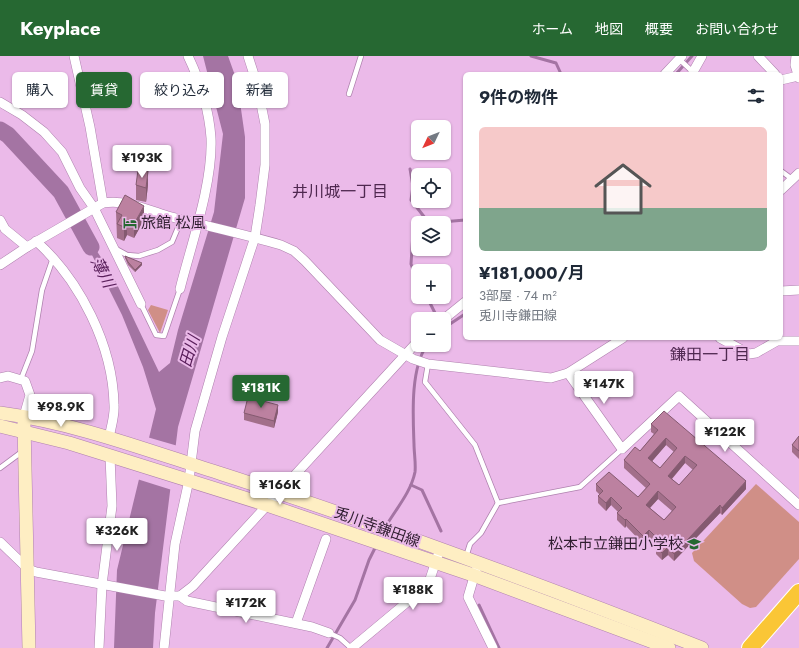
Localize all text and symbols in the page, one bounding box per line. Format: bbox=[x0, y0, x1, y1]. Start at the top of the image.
text: Keyplace bbox=[20, 15, 101, 42]
text: ホーム bbox=[531, 19, 573, 39]
text: 地図 bbox=[595, 19, 623, 39]
text: 概要 bbox=[645, 19, 673, 39]
text: お問い合わせ bbox=[695, 19, 779, 39]
chip: 購入 bbox=[12, 72, 68, 108]
chip: 賃貸 bbox=[76, 72, 132, 108]
chip: 絞り込み bbox=[140, 72, 224, 108]
chip: 新着 bbox=[232, 72, 288, 108]
text: 9件の物件 bbox=[479, 85, 558, 109]
icon: filters bbox=[745, 85, 767, 107]
north arrow bbox=[411, 120, 451, 160]
map controls bbox=[411, 120, 451, 352]
pin: ¥193K bbox=[114, 145, 170, 179]
text: ¥193K bbox=[121, 148, 163, 167]
icon: home bbox=[587, 153, 659, 225]
button: locate bbox=[411, 168, 451, 208]
district label: 井川城一丁目 bbox=[292, 180, 388, 203]
place label: 旅館 松風 bbox=[141, 212, 206, 234]
hotel icon: 旅館 松風 bbox=[122, 215, 138, 231]
button: layers bbox=[411, 216, 451, 256]
water label: 薄川 bbox=[85, 253, 121, 293]
text: ¥181,000/月 bbox=[479, 261, 585, 285]
button: + bbox=[411, 264, 451, 304]
text: 3部屋 · 74 m² bbox=[479, 286, 557, 305]
text: 兎川寺鎌田線 bbox=[479, 306, 557, 325]
button: − bbox=[411, 312, 451, 352]
water label: 田川 bbox=[174, 331, 206, 370]
district label: 鎌田一丁目 bbox=[670, 343, 750, 366]
pin: ¥147K bbox=[576, 371, 632, 405]
text: ¥147K bbox=[583, 374, 625, 393]
pin: ¥181K bbox=[233, 375, 289, 409]
text: ¥181K bbox=[241, 378, 281, 397]
pin: ¥98.9K bbox=[28, 394, 94, 428]
text: ¥98.9K bbox=[37, 397, 85, 416]
pin: ¥122K bbox=[697, 419, 753, 453]
text: ¥122K bbox=[704, 422, 746, 441]
pin: ¥166K bbox=[252, 472, 308, 506]
text: ¥166K bbox=[259, 475, 301, 494]
street label: 兎川寺鎌田線 bbox=[331, 501, 423, 553]
pin: ¥326K bbox=[89, 518, 145, 552]
text: ¥326K bbox=[95, 521, 139, 540]
place label: 松本市立鎌田小学校 bbox=[548, 533, 683, 555]
school or university icon: 松本市立鎌田小学校 bbox=[686, 536, 702, 552]
pin: ¥188K bbox=[385, 577, 441, 611]
text: ¥188K bbox=[393, 580, 433, 599]
pin: ¥172K bbox=[218, 590, 274, 624]
text: ¥172K bbox=[226, 593, 266, 612]

